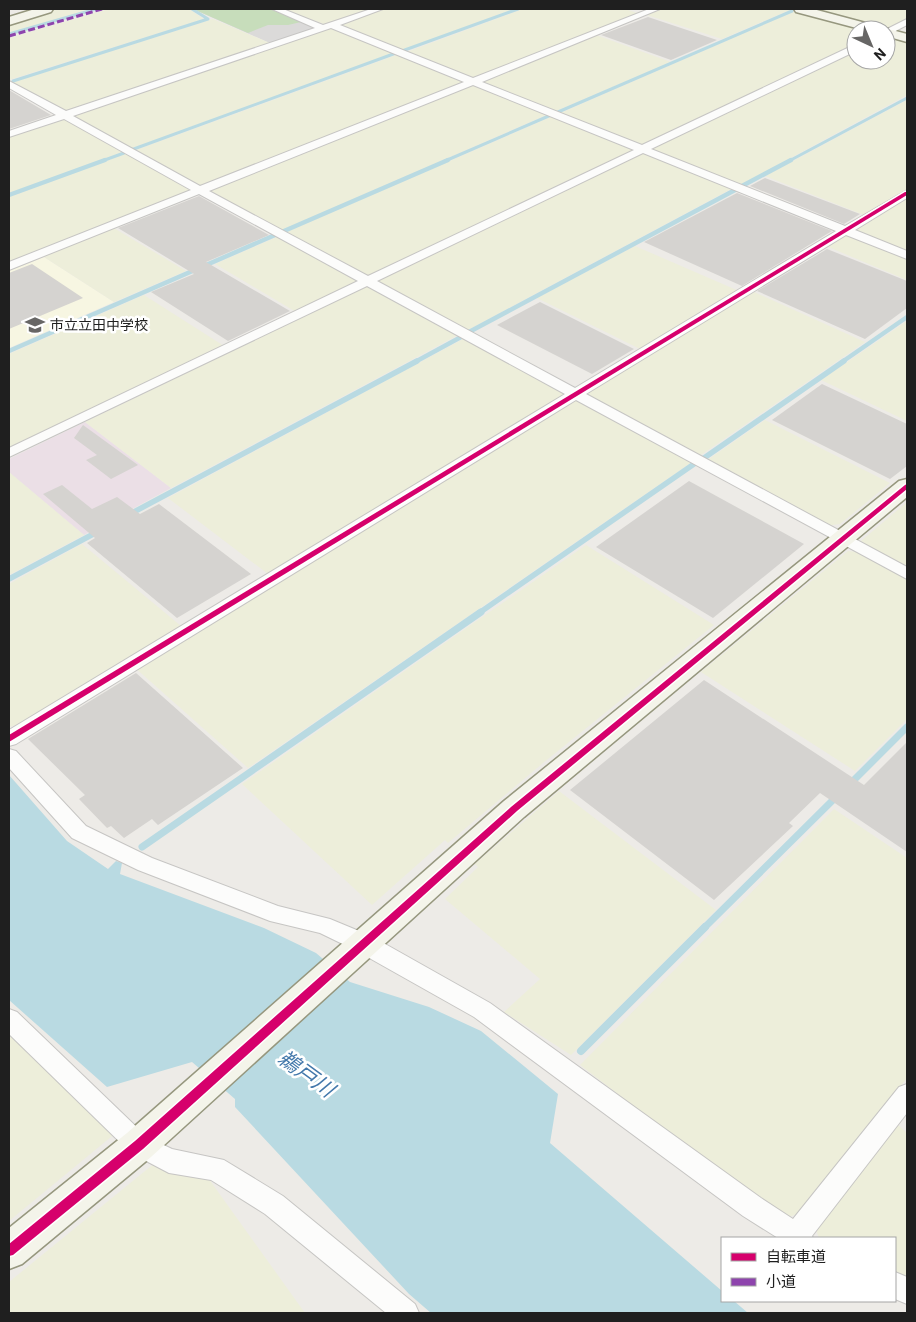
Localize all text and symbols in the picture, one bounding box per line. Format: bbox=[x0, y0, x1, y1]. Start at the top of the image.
north arrow bbox=[846, 20, 896, 70]
text: N bbox=[871, 45, 889, 64]
school or university icon: 市立立田中学校 bbox=[24, 314, 46, 336]
place label: 市立立田中学校 bbox=[50, 317, 148, 333]
water label: 鵜戸川 bbox=[273, 1046, 340, 1103]
legend bbox=[721, 1237, 896, 1302]
text: 自転車道 bbox=[766, 1248, 826, 1266]
text: 小道 bbox=[766, 1273, 796, 1291]

